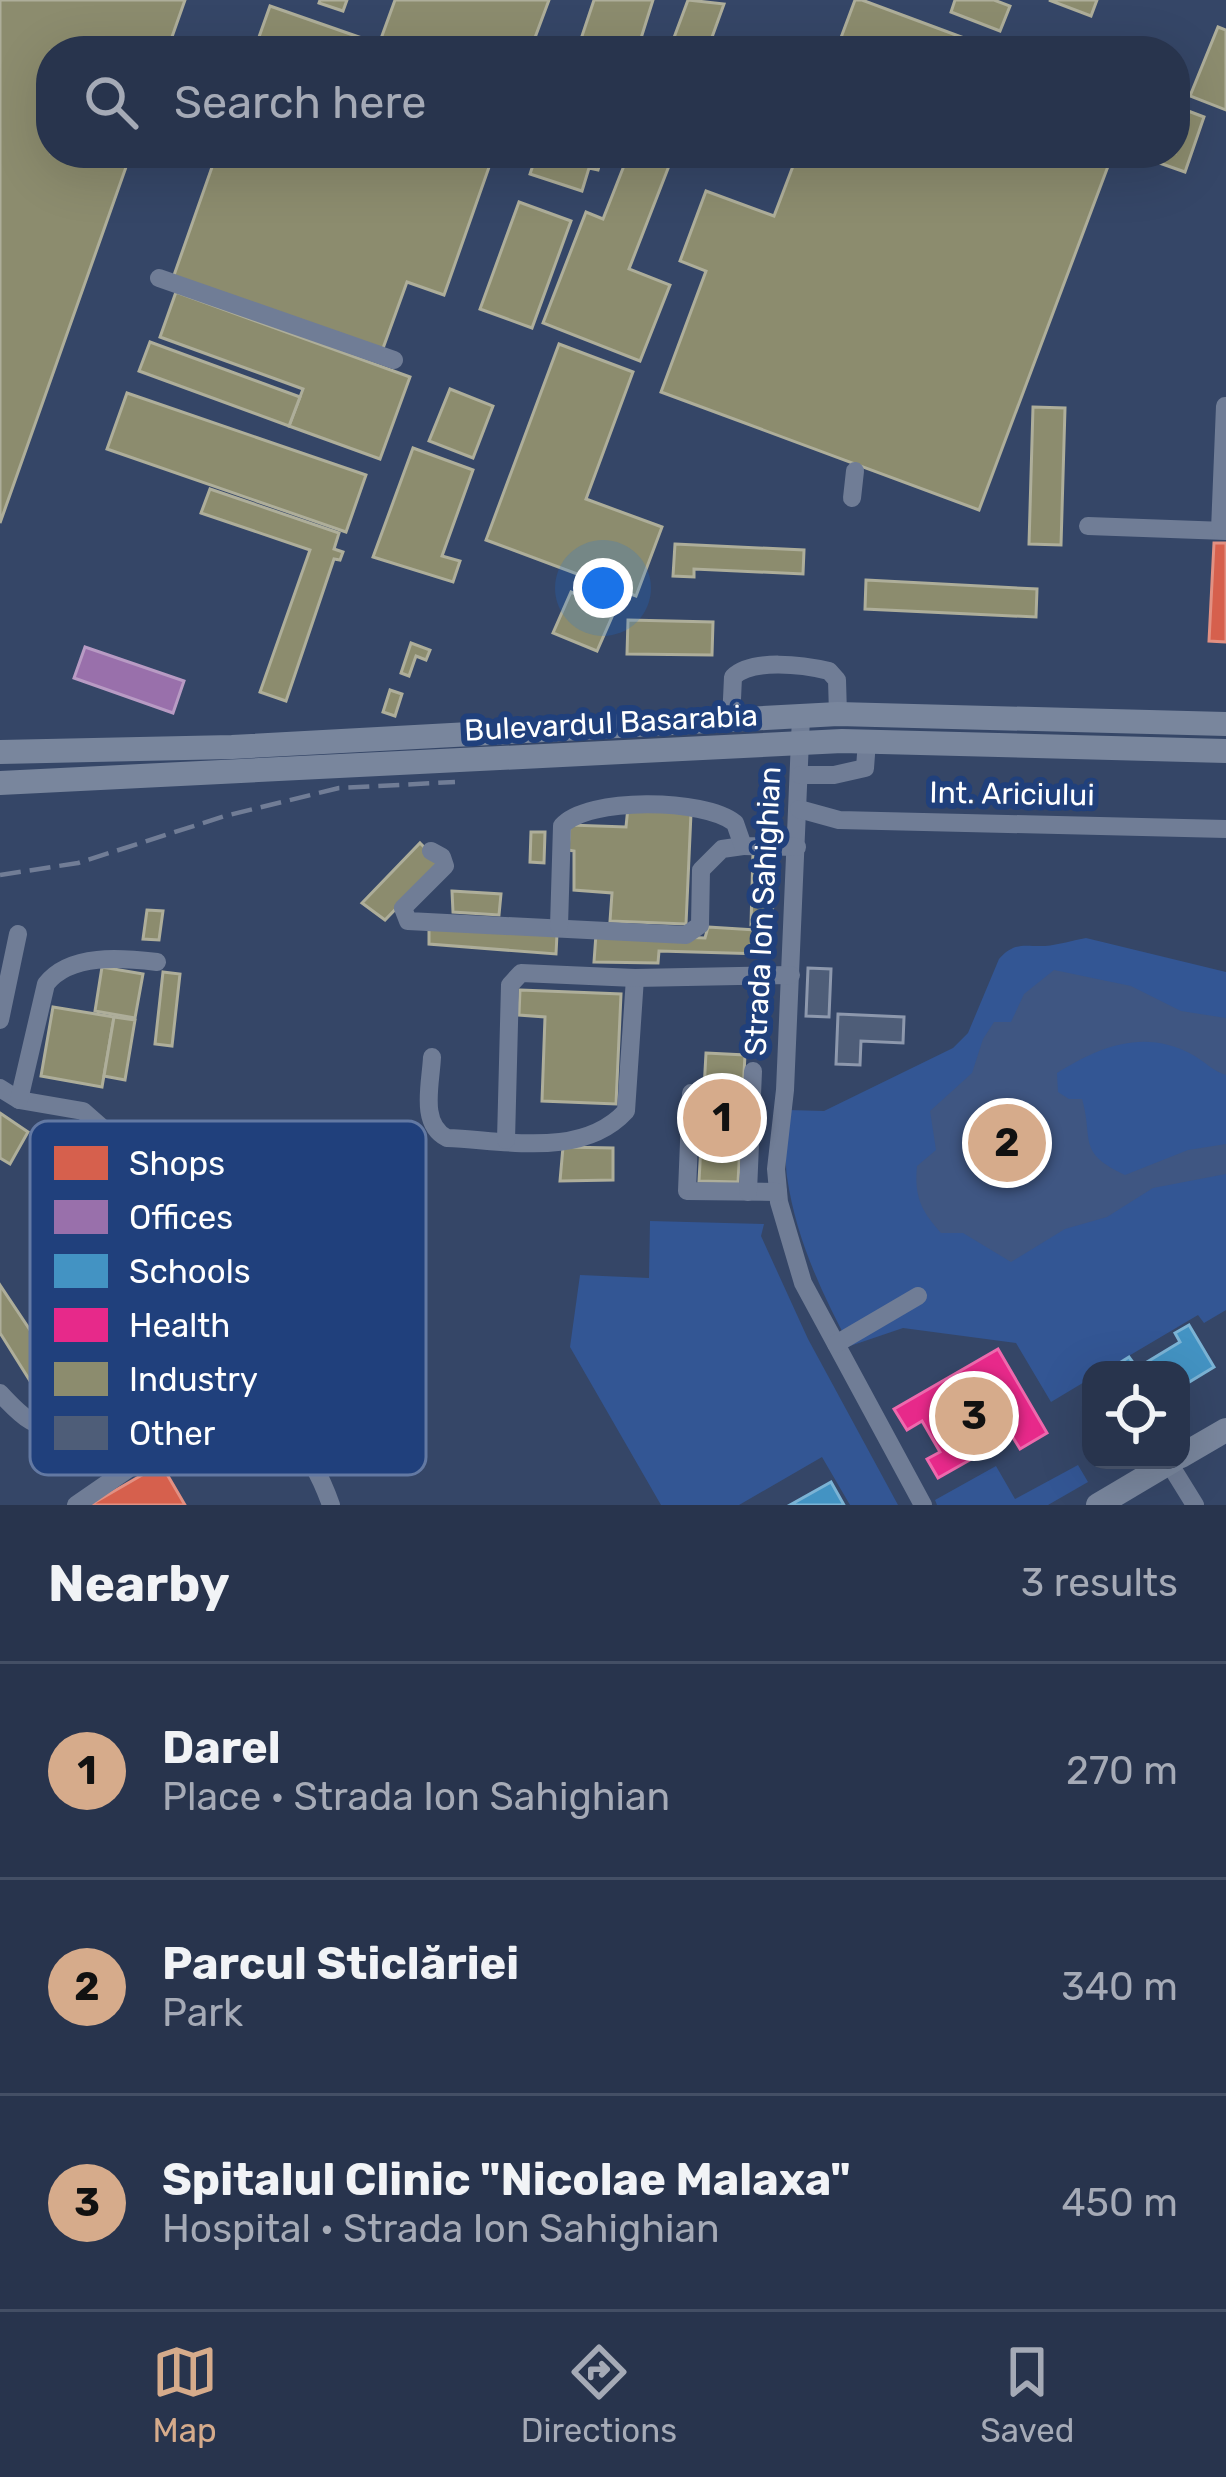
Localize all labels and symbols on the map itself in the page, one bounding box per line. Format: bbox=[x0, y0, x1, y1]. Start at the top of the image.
your location bbox=[573, 558, 633, 618]
street label: Bulevardul Basarabia bbox=[463, 697, 759, 749]
street label: Strada Ion Sahighian bbox=[737, 765, 789, 1057]
street label: Int. Ariciului bbox=[929, 775, 1095, 813]
pin: 1 bbox=[683, 1073, 761, 1163]
pin: 2 bbox=[968, 1098, 1046, 1188]
legend bbox=[30, 1121, 426, 1475]
text: Shops bbox=[129, 1144, 225, 1183]
text: Offices bbox=[129, 1198, 233, 1237]
text: Schools bbox=[129, 1252, 251, 1291]
text: Health bbox=[129, 1306, 230, 1345]
text: Industry bbox=[129, 1360, 258, 1399]
pin: 3 bbox=[935, 1371, 1013, 1461]
text: Other bbox=[129, 1414, 216, 1453]

